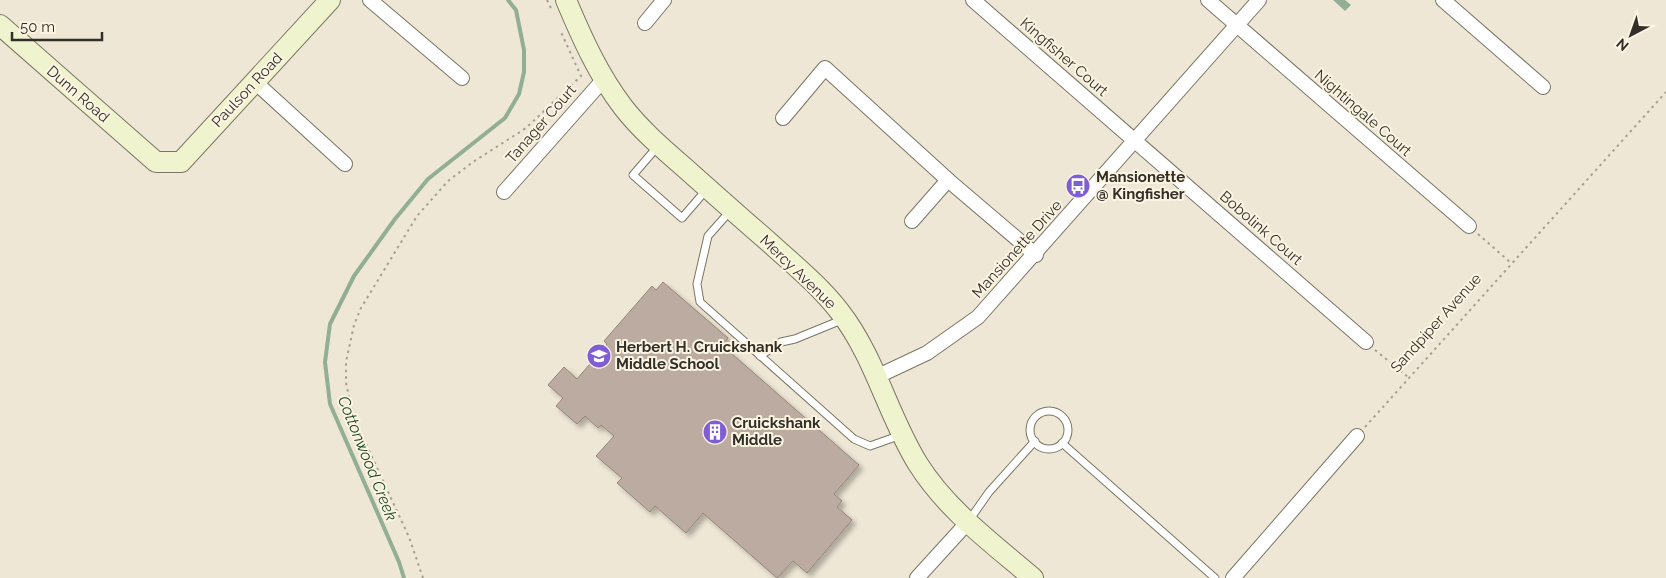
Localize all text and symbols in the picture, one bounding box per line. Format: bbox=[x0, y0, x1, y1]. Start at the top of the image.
scale bar bbox=[12, 10, 102, 42]
north arrow bbox=[1606, 10, 1656, 60]
street label: Kingfisher Court bbox=[1016, 14, 1112, 100]
text: 50 m bbox=[20, 18, 55, 36]
text: N bbox=[1613, 35, 1632, 54]
street label: Paulson Road bbox=[208, 49, 286, 131]
street label: Dunn Road bbox=[43, 62, 113, 126]
street label: Nightingale Court bbox=[1311, 66, 1415, 160]
street label: Tanager Court bbox=[502, 81, 580, 167]
place label: Mansionette @ Kingfisher bbox=[1096, 168, 1185, 203]
bus stop icon: Mansionette @ Kingfisher bbox=[1065, 173, 1091, 199]
street label: Bobolink Court bbox=[1216, 187, 1306, 269]
street label: Mansionette Drive bbox=[968, 196, 1066, 302]
street label: Mercy Avenue bbox=[756, 231, 840, 313]
street label: Sandpiper Avenue bbox=[1387, 270, 1485, 376]
place label: Herbert H. Cruickshank Middle School bbox=[616, 338, 783, 373]
school or university icon: Herbert H. Cruickshank Middle School bbox=[586, 343, 612, 369]
water label: Cottonwood Creek bbox=[334, 393, 401, 524]
place label: Cruickshank Middle bbox=[732, 414, 821, 449]
building icon: Cruickshank Middle bbox=[702, 419, 728, 445]

